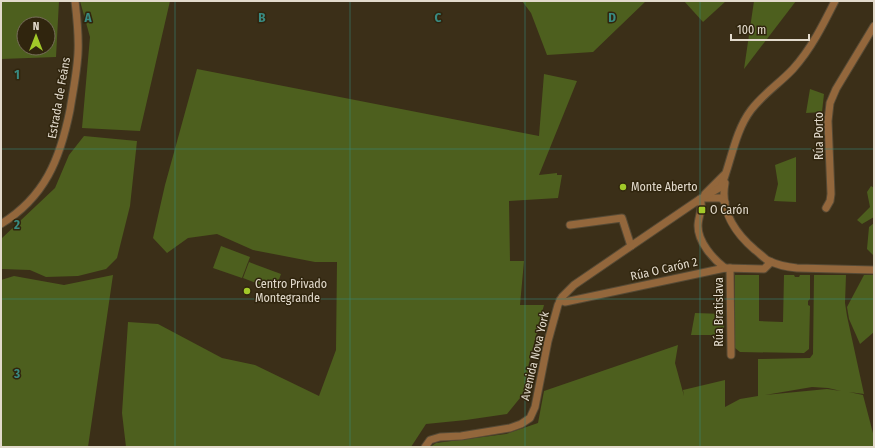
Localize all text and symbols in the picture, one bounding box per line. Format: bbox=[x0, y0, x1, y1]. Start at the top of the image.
text: A bbox=[83, 10, 92, 25]
text: B bbox=[258, 10, 266, 25]
text: C bbox=[435, 10, 442, 25]
text: D bbox=[608, 10, 616, 25]
north arrow bbox=[16, 16, 56, 56]
scale bar bbox=[731, 16, 809, 42]
text: N bbox=[33, 20, 39, 33]
text: 100 m bbox=[737, 23, 766, 37]
street label: Estrada de Feáns bbox=[45, 56, 73, 140]
text: 1 bbox=[14, 67, 20, 82]
street label: Rúa Porto bbox=[812, 112, 826, 160]
place label: Monte Aberto bbox=[631, 180, 698, 194]
marker: Monte Aberto bbox=[618, 182, 628, 192]
place label: O Carón bbox=[710, 203, 749, 217]
marker: O Carón bbox=[697, 205, 707, 215]
text: 2 bbox=[13, 217, 20, 232]
street label: Rúa O Carón 2 bbox=[629, 254, 699, 284]
place label: Centro Privado Montegrande bbox=[255, 277, 327, 305]
street label: Rúa Bratislava bbox=[712, 277, 726, 347]
marker: Centro Privado Montegrande bbox=[242, 286, 252, 296]
street label: Avenida Nova York bbox=[518, 310, 552, 402]
text: 3 bbox=[13, 366, 20, 381]

